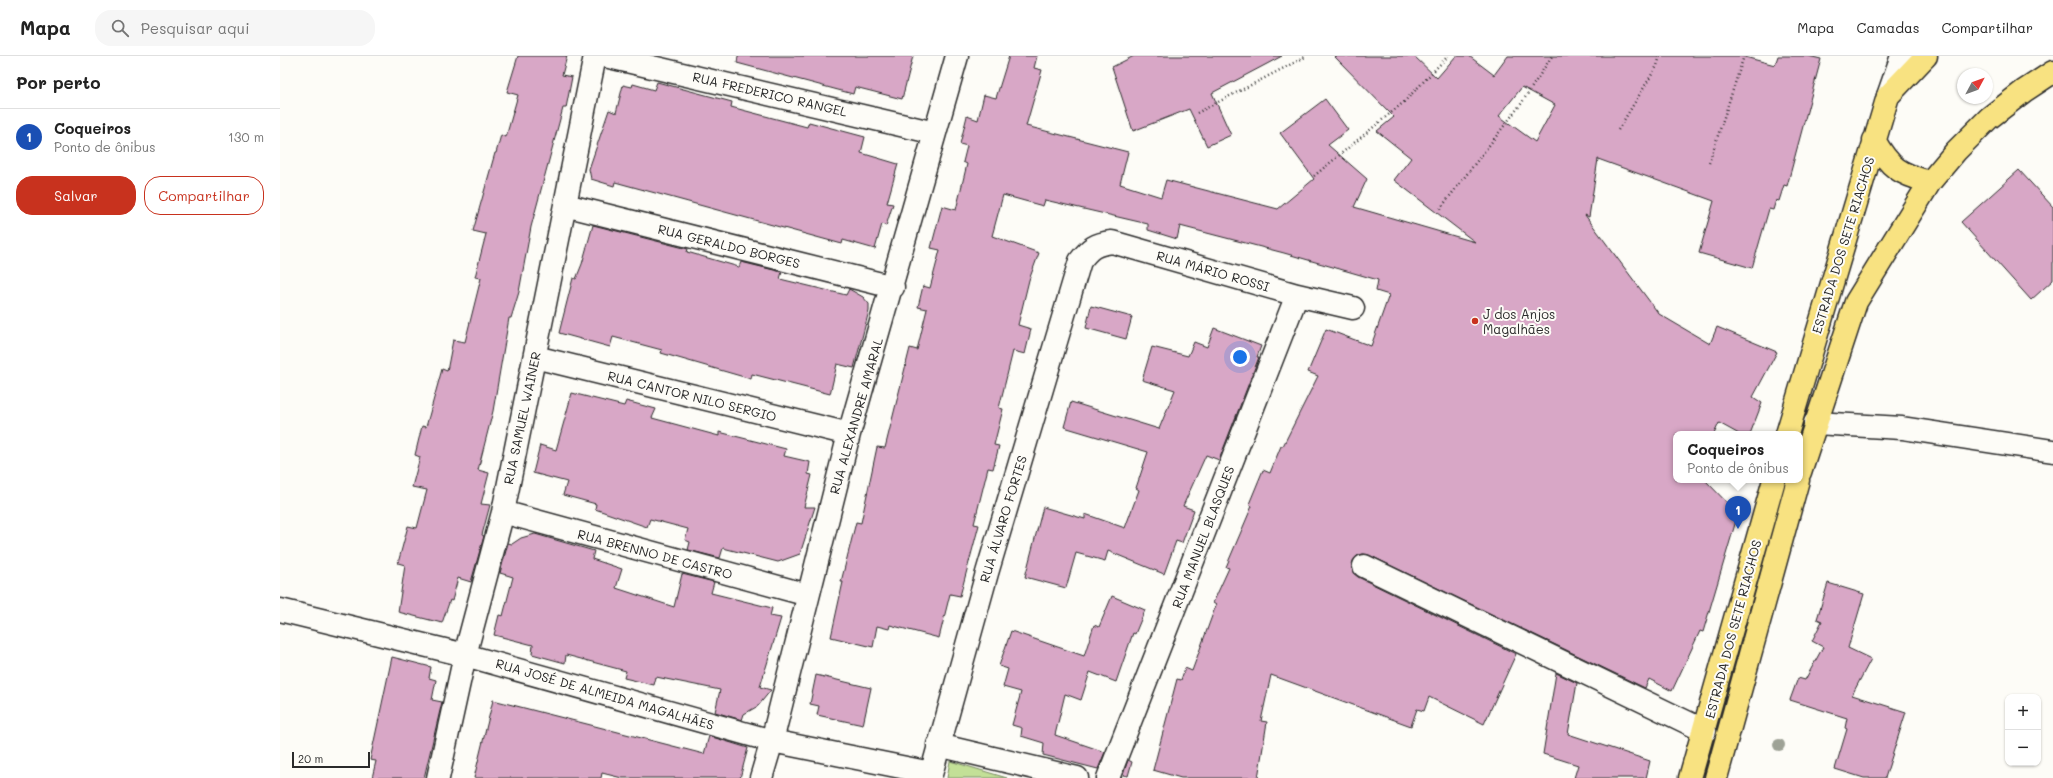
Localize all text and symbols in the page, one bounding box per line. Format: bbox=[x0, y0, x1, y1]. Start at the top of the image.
search box bbox=[95, 10, 375, 46]
text: Mapa bbox=[20, 15, 71, 40]
icon: search bbox=[109, 17, 131, 39]
text: Pesquisar aqui bbox=[141, 18, 250, 38]
text: Mapa bbox=[1797, 18, 1835, 37]
text: Camadas bbox=[1857, 18, 1920, 37]
text: Compartilhar bbox=[1942, 18, 2033, 37]
street label: RUA FREDERICO RANGEL bbox=[691, 67, 849, 120]
north arrow bbox=[1957, 68, 1993, 104]
text: Por perto bbox=[16, 71, 100, 93]
text: Coqueiros bbox=[54, 118, 131, 138]
text: 1 bbox=[26, 128, 32, 145]
text: 130 m bbox=[228, 128, 264, 145]
text: Ponto de ônibus bbox=[54, 138, 156, 155]
street label: ESTRADA DOS SETE RIACHOS bbox=[1807, 154, 1878, 335]
button: Salvar bbox=[16, 176, 136, 215]
button: Compartilhar bbox=[144, 176, 264, 215]
street label: RUA GERALDO BORGES bbox=[656, 220, 802, 271]
street label: RUA MÁRIO ROSSI bbox=[1155, 246, 1272, 295]
place label: J dos Anjos Magalhães bbox=[1483, 305, 1555, 337]
marker: J dos Anjos Magalhães bbox=[1470, 316, 1480, 326]
street label: RUA ALEXANDRE AMARAL bbox=[825, 335, 886, 496]
your location bbox=[1230, 347, 1250, 367]
street label: RUA SAMUEL WAINER bbox=[499, 350, 544, 486]
street label: RUA CANTOR NILO SERGIO bbox=[606, 366, 778, 425]
popup bbox=[1673, 431, 1803, 483]
text: Coqueiros bbox=[1687, 439, 1764, 459]
street label: RUA ÁLVARO FORTES bbox=[975, 453, 1030, 584]
text: Ponto de ônibus bbox=[1687, 459, 1789, 476]
street label: RUA MANUEL BLASQUES bbox=[1168, 463, 1238, 610]
pin: 1 bbox=[1725, 496, 1751, 529]
street label: RUA BRENNO DE CASTRO bbox=[576, 525, 734, 582]
street label: ESTRADA DOS SETE RIACHOS bbox=[1700, 538, 1765, 720]
street label: RUA JOSÉ DE ALMEIDA MAGALHÃES bbox=[494, 654, 716, 733]
map controls bbox=[2005, 694, 2041, 766]
button: + bbox=[2005, 694, 2041, 730]
button: − bbox=[2005, 730, 2041, 766]
scale bar bbox=[292, 750, 370, 769]
text: 20 m bbox=[298, 751, 323, 766]

